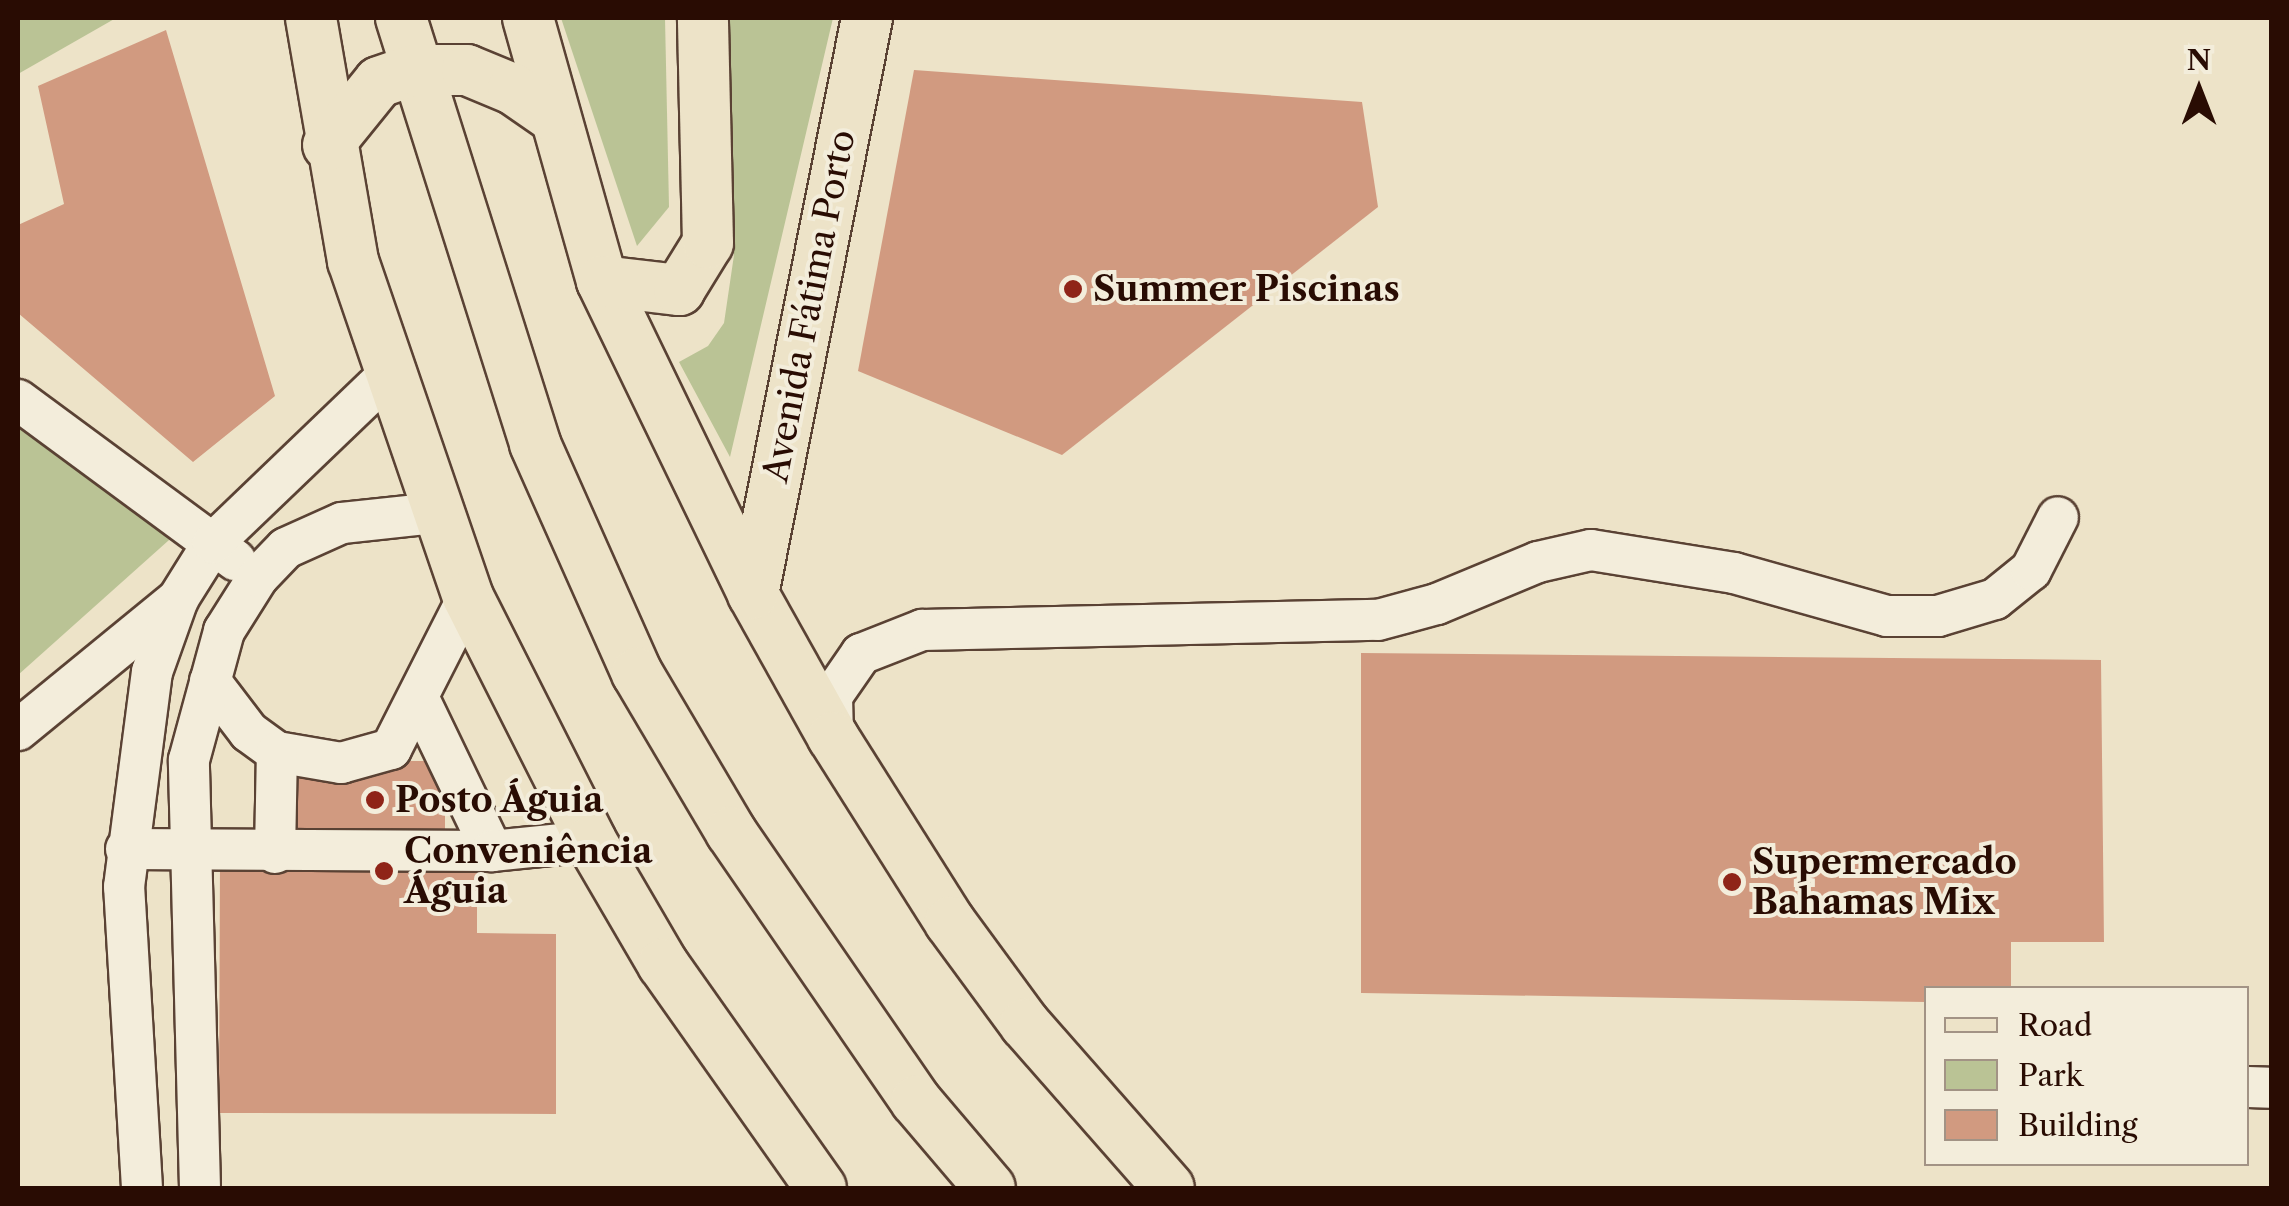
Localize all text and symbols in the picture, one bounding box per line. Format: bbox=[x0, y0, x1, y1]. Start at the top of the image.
north arrow bbox=[2149, 40, 2249, 140]
text: N bbox=[2187, 43, 2211, 77]
street label: Avenida Fátima Porto bbox=[754, 126, 864, 486]
place label: Summer Piscinas bbox=[1093, 268, 1400, 310]
marker: Summer Piscinas bbox=[1062, 278, 1084, 300]
place label: Posto Águia bbox=[395, 779, 605, 821]
marker: Posto Águia bbox=[364, 789, 386, 811]
place label: Conveniência Águia bbox=[404, 830, 652, 912]
place label: Supermercado Bahamas Mix bbox=[1752, 841, 2017, 923]
marker: Conveniência Águia bbox=[373, 860, 395, 882]
marker: Supermercado Bahamas Mix bbox=[1721, 871, 1743, 893]
legend bbox=[1924, 986, 2249, 1166]
text: Road bbox=[2018, 1007, 2092, 1044]
text: Park bbox=[2018, 1057, 2083, 1094]
text: Building bbox=[2018, 1107, 2138, 1144]

